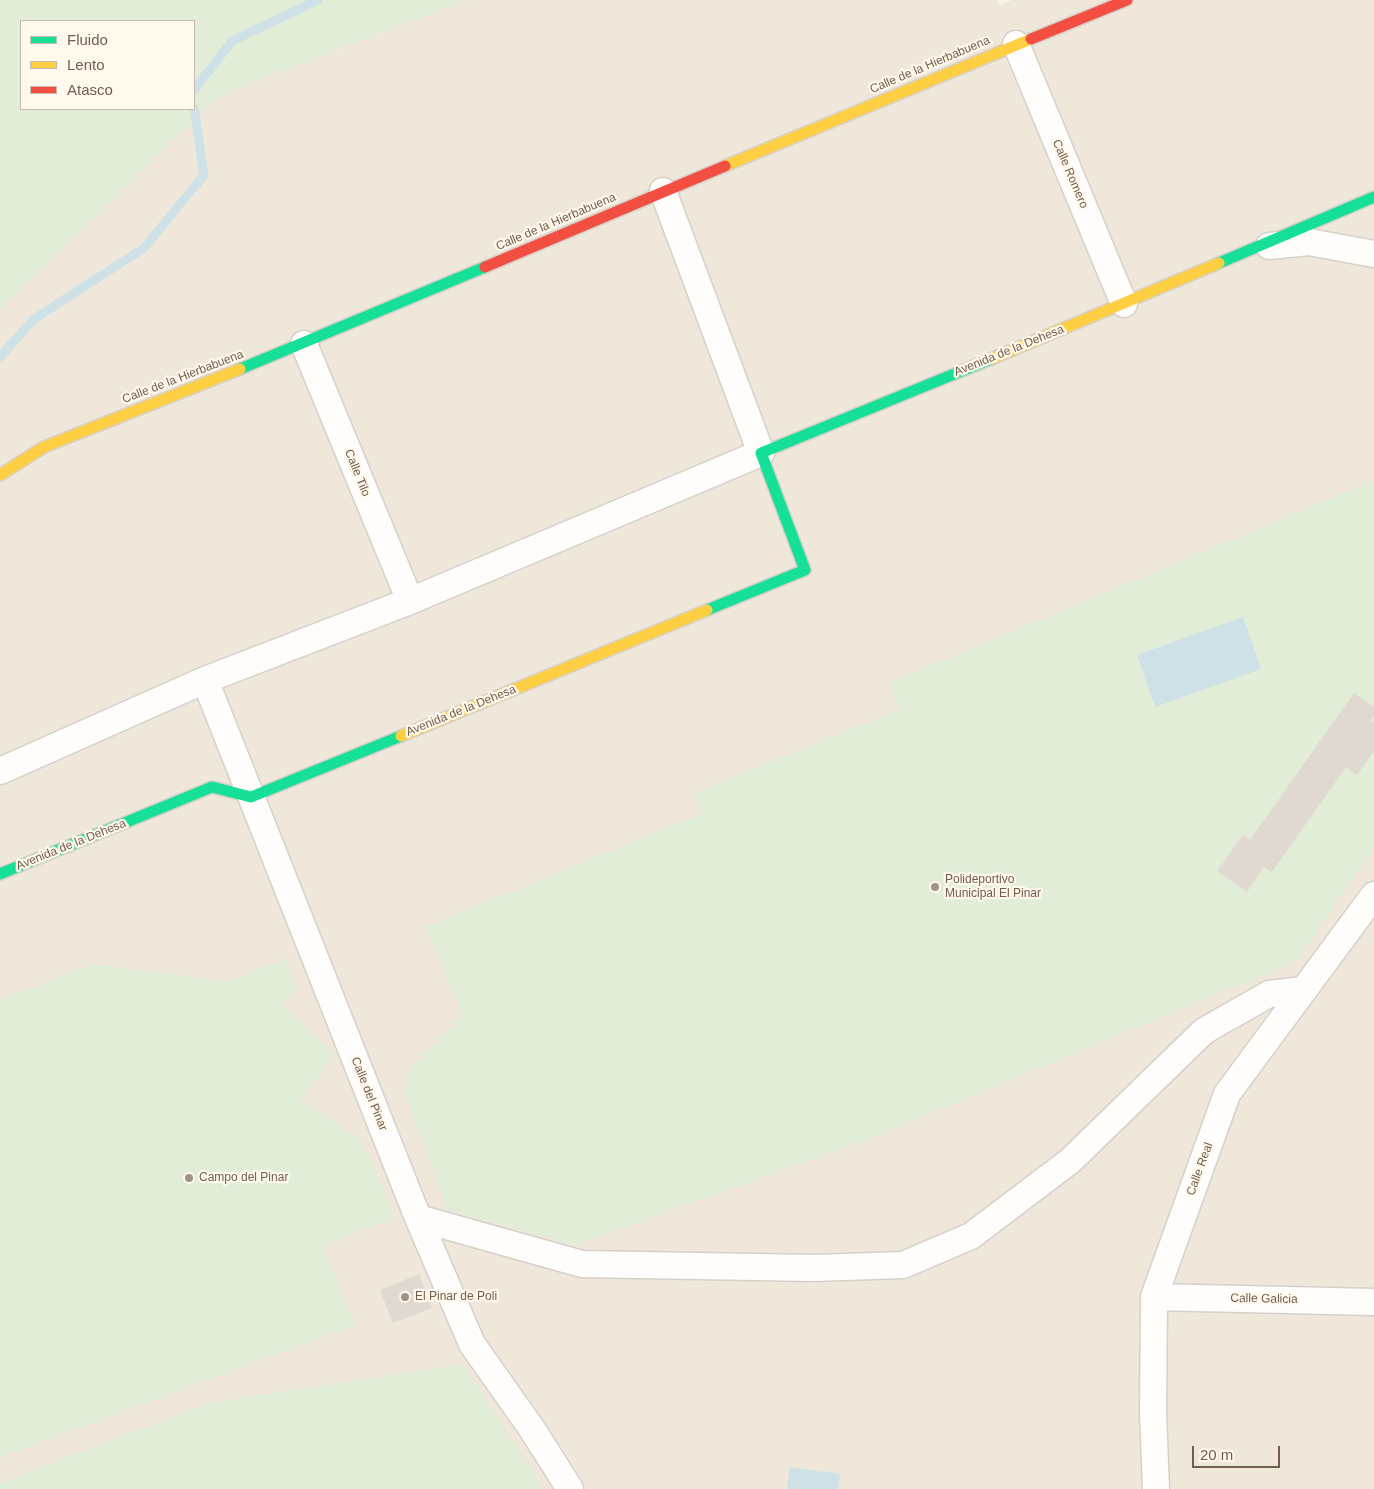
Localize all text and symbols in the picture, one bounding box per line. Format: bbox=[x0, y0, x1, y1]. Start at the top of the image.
legend bbox=[20, 20, 195, 110]
text: Fluido bbox=[67, 31, 108, 48]
street label: Calle de la Hierbabuena bbox=[868, 33, 992, 97]
text: Lento bbox=[67, 56, 105, 73]
text: Atasco bbox=[67, 81, 113, 98]
street label: Calle Romero bbox=[1049, 137, 1091, 211]
street label: Calle de la Hierbabuena bbox=[494, 190, 618, 254]
street label: Avenida de la Dehesa bbox=[952, 322, 1066, 380]
street label: Calle de la Hierbabuena bbox=[120, 347, 246, 407]
street label: Calle Tilo bbox=[341, 447, 373, 499]
street label: Avenida de la Dehesa bbox=[404, 682, 518, 740]
street label: Avenida de la Dehesa bbox=[14, 816, 128, 874]
place label: Polideportivo Municipal El Pinar bbox=[945, 873, 1041, 901]
marker: Polideportivo Municipal El Pinar bbox=[929, 881, 941, 893]
street label: Calle del Pinar bbox=[348, 1055, 390, 1133]
street label: Calle Real bbox=[1184, 1141, 1216, 1197]
place label: Campo del Pinar bbox=[199, 1171, 288, 1185]
marker: Campo del Pinar bbox=[183, 1172, 195, 1184]
place label: El Pinar de Poli bbox=[415, 1290, 497, 1304]
marker: El Pinar de Poli bbox=[399, 1291, 411, 1303]
street label: Calle Galicia bbox=[1230, 1291, 1298, 1307]
scale bar bbox=[1194, 1436, 1282, 1468]
text: 20 m bbox=[1200, 1446, 1233, 1463]

